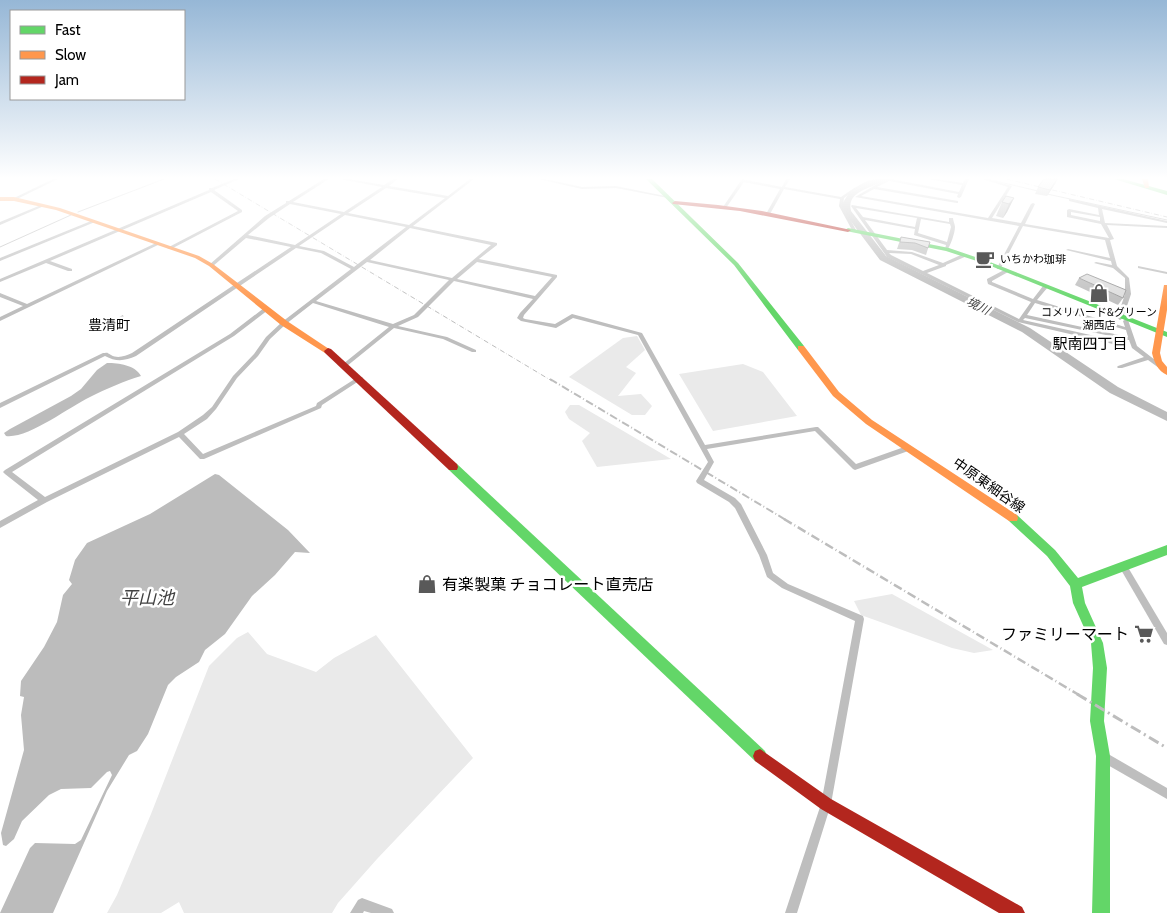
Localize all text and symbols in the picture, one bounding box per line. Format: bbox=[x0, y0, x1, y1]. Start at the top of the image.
legend bbox=[10, 10, 185, 100]
text: Fast bbox=[55, 21, 80, 39]
text: Slow bbox=[55, 46, 86, 64]
text: Jam bbox=[54, 71, 79, 89]
cafe icon: いちかわ珈琲 bbox=[974, 248, 996, 270]
place label: いちかわ珈琲 bbox=[1000, 252, 1066, 266]
shop icon: コメリハード&グリーン 湖西店 bbox=[1088, 282, 1110, 304]
water label: 境川 bbox=[964, 293, 994, 319]
place label: コメリハード&グリーン 湖西店 bbox=[1041, 305, 1157, 332]
district label: 豊清町 bbox=[88, 316, 130, 334]
district label: 駅南四丁目 bbox=[1052, 335, 1128, 353]
street label: 中原東細谷線 bbox=[949, 454, 1029, 516]
shop icon: 有楽製菓 チョコレート直売店 bbox=[416, 573, 438, 595]
place label: 有楽製菓 チョコレート直売店 bbox=[442, 575, 654, 594]
water label: 平山池 bbox=[120, 587, 176, 609]
supermarket icon: ファミリーマート bbox=[1133, 623, 1155, 645]
place label: ファミリーマート bbox=[1001, 625, 1129, 644]

